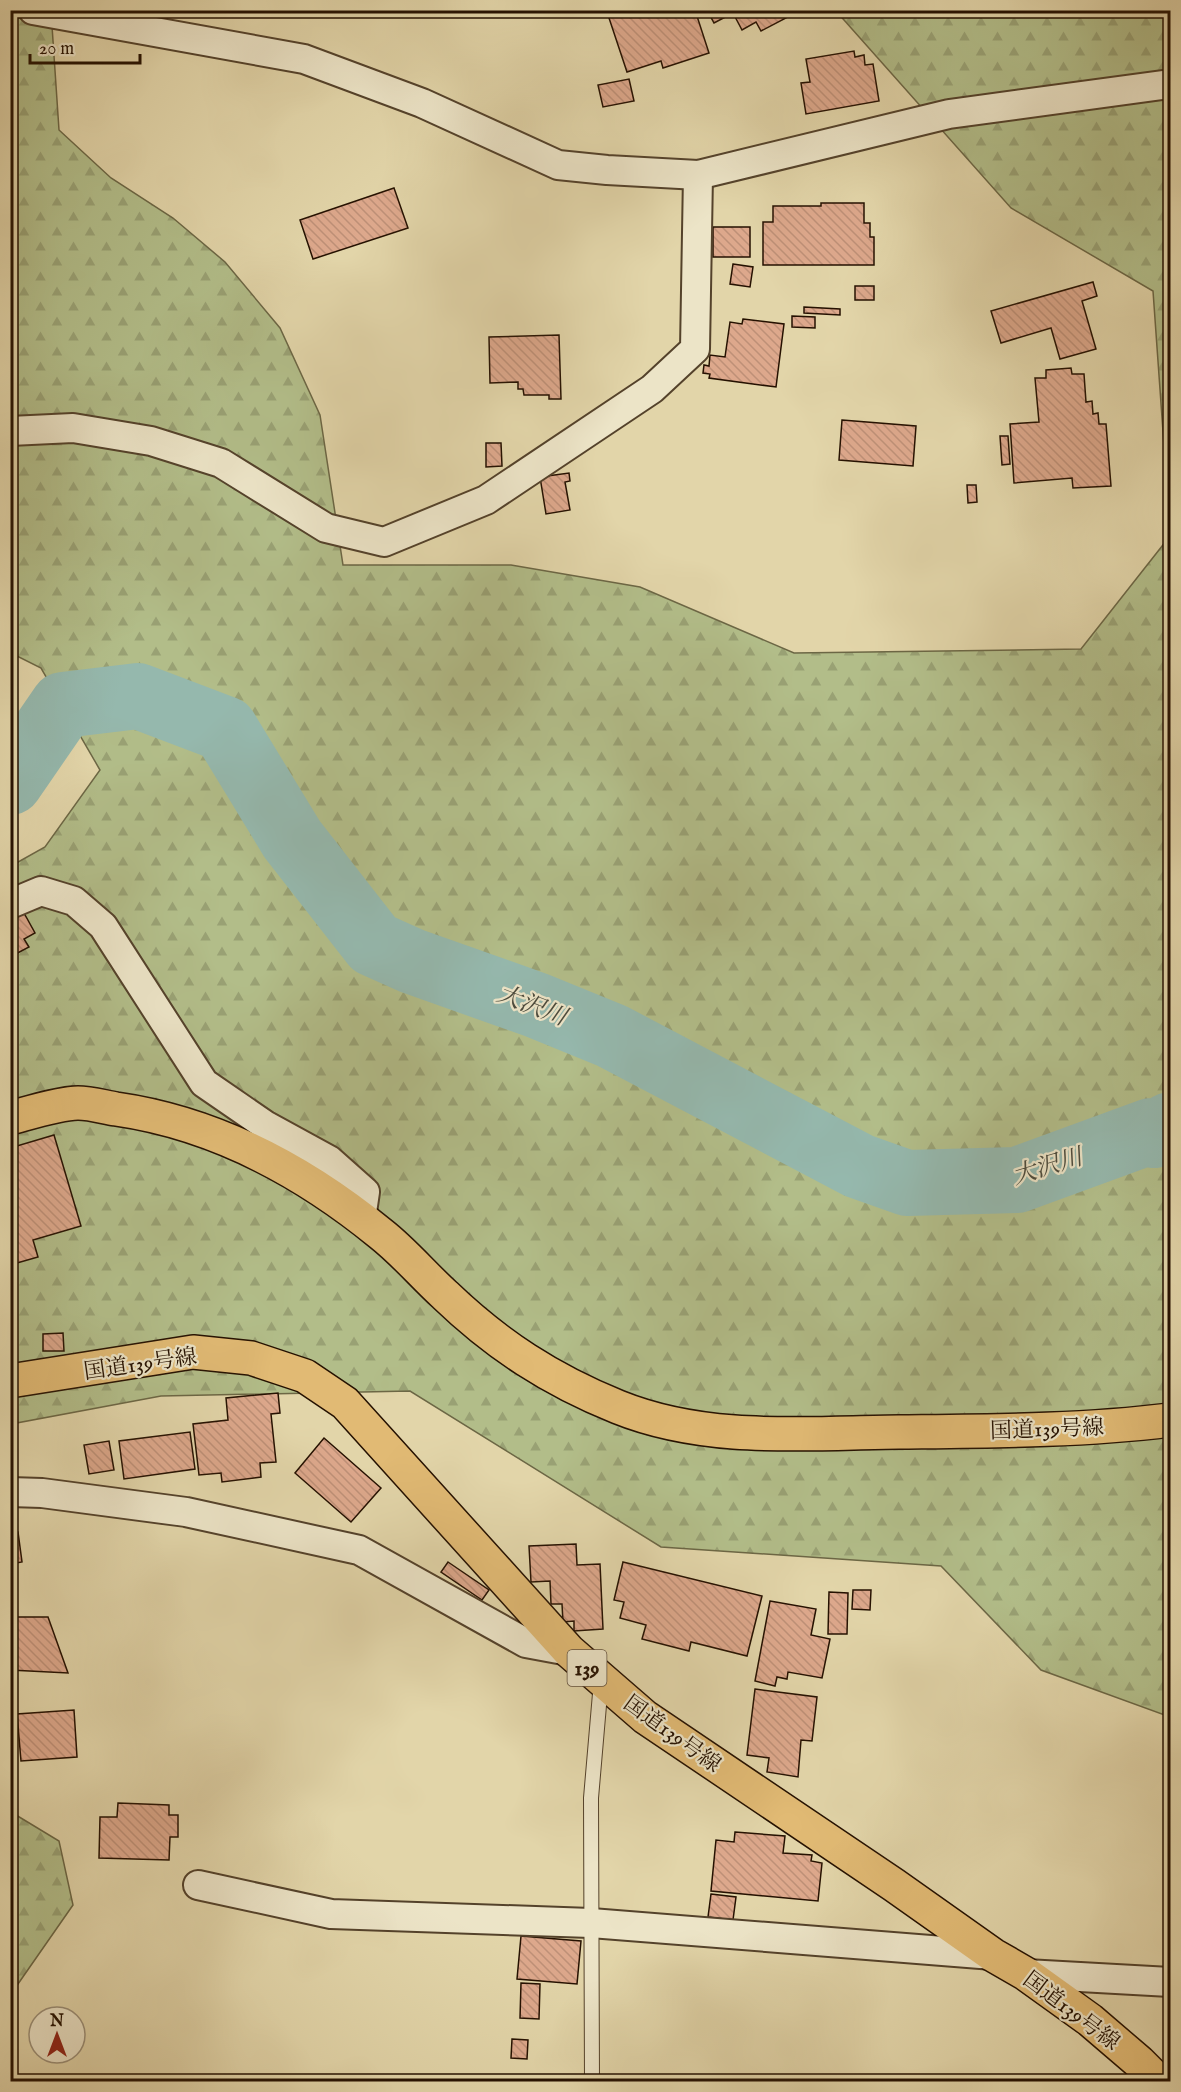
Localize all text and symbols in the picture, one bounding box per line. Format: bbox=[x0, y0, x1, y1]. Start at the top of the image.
scale bar bbox=[30, 27, 140, 65]
text: 20 m bbox=[39, 38, 74, 61]
water label: 大沢川 bbox=[492, 979, 573, 1035]
water label: 大沢川 bbox=[1008, 1141, 1089, 1193]
street label: 国道139号線 bbox=[82, 1343, 199, 1387]
street label: 国道139号線 bbox=[990, 1414, 1105, 1446]
road number: 139 bbox=[568, 1650, 606, 1686]
street label: 国道139号線 bbox=[617, 1690, 726, 1779]
street label: 国道139号線 bbox=[1017, 1966, 1125, 2057]
north arrow bbox=[27, 2005, 87, 2065]
text: N bbox=[49, 2012, 64, 2032]

